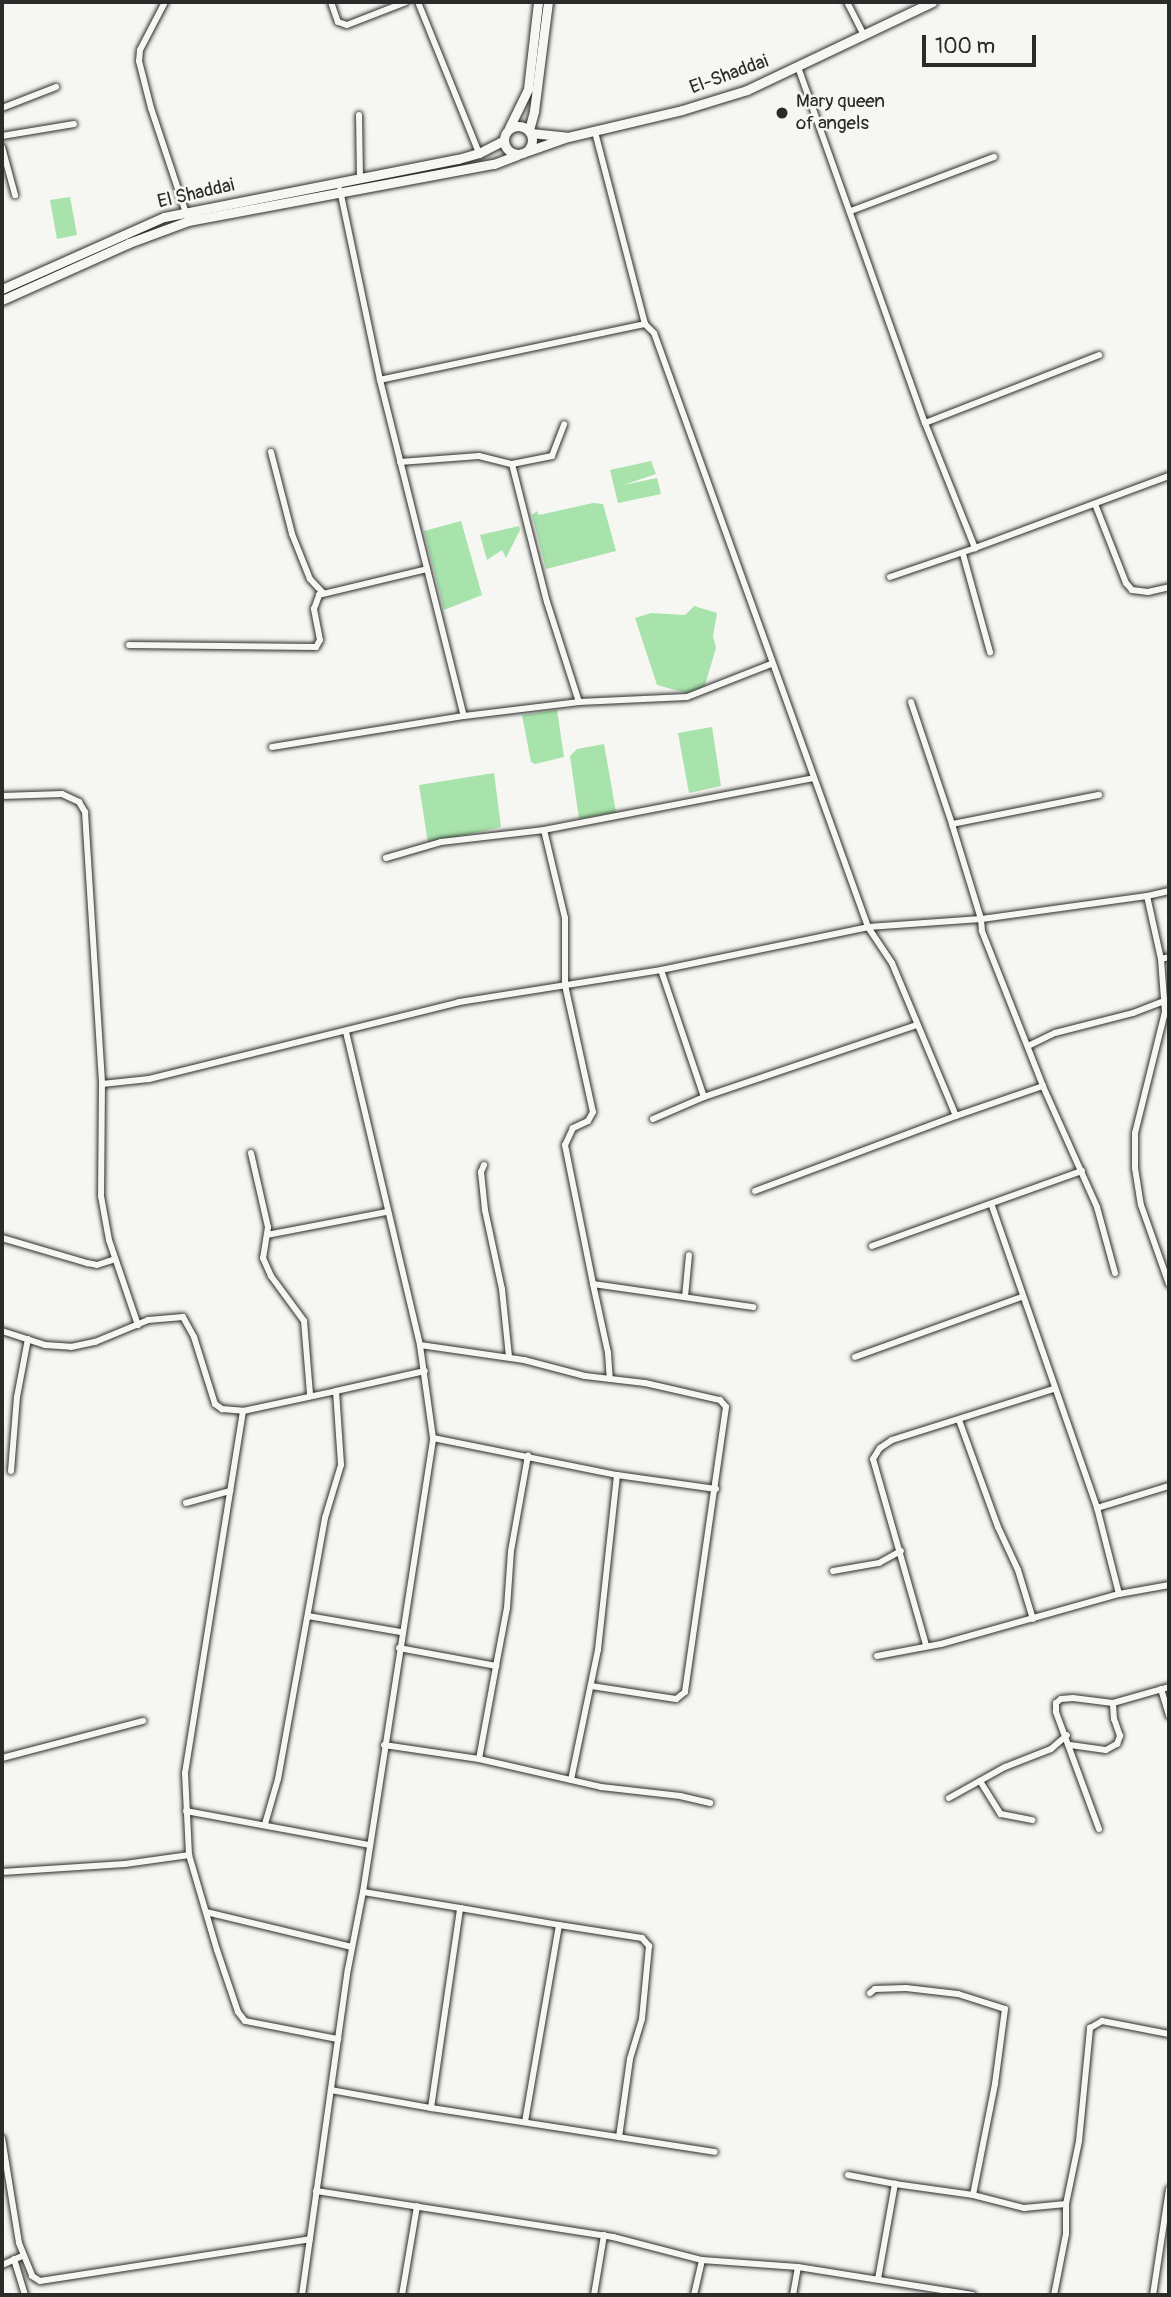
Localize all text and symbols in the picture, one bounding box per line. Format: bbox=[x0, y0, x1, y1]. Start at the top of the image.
scale bar bbox=[926, 21, 1040, 65]
text: 100 m bbox=[935, 33, 995, 60]
street label: El-Shaddai bbox=[687, 50, 771, 100]
place label: Mary queen of angels bbox=[796, 91, 885, 135]
marker: Mary queen of angels bbox=[774, 105, 790, 121]
street label: El Shaddai bbox=[155, 174, 237, 214]

